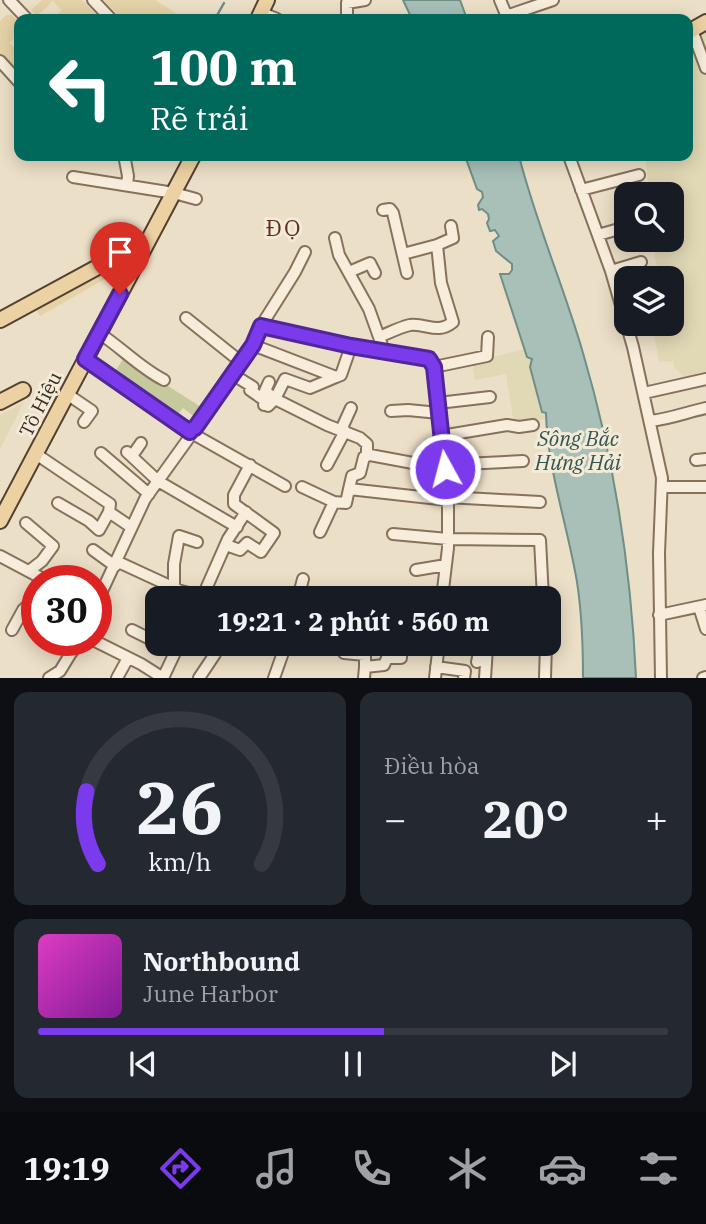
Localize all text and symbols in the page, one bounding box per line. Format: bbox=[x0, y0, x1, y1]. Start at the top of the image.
text: 100 m bbox=[150, 35, 297, 98]
icon: left bbox=[35, 42, 126, 133]
text: Rẽ trái bbox=[150, 97, 249, 139]
map controls bbox=[614, 182, 684, 336]
button: search bbox=[614, 182, 684, 252]
district label: ĐỌ bbox=[266, 212, 302, 242]
pin bbox=[90, 222, 150, 294]
icon: arrive bbox=[101, 233, 139, 271]
button: layers bbox=[614, 266, 684, 336]
street label: Tô Hiệu bbox=[14, 367, 67, 440]
water label: Sông Bắc Hưng Hải bbox=[534, 424, 622, 476]
position arrow bbox=[408, 432, 482, 506]
speed limit sign: 30 bbox=[21, 565, 112, 656]
text: 19:21 · 2 phút · 560 m bbox=[217, 604, 489, 638]
text: Điều hòa bbox=[384, 750, 480, 780]
text: 26 bbox=[136, 760, 224, 855]
text: 20° bbox=[483, 785, 569, 852]
text: − bbox=[384, 794, 407, 843]
text: + bbox=[645, 794, 668, 843]
text: km/h bbox=[148, 845, 212, 878]
text: Northbound bbox=[143, 944, 300, 978]
text: June Harbor bbox=[143, 978, 278, 1008]
icon: previous bbox=[124, 1045, 162, 1083]
icon: pause bbox=[334, 1045, 372, 1083]
icon: next bbox=[544, 1045, 582, 1083]
icon: directions bbox=[156, 1144, 205, 1193]
icon: music bbox=[252, 1144, 301, 1193]
icon: phone bbox=[347, 1144, 396, 1193]
icon: climate bbox=[443, 1144, 492, 1193]
icon: car bbox=[538, 1144, 587, 1193]
icon: filters bbox=[634, 1144, 683, 1193]
text: 19:19 bbox=[23, 1147, 110, 1189]

